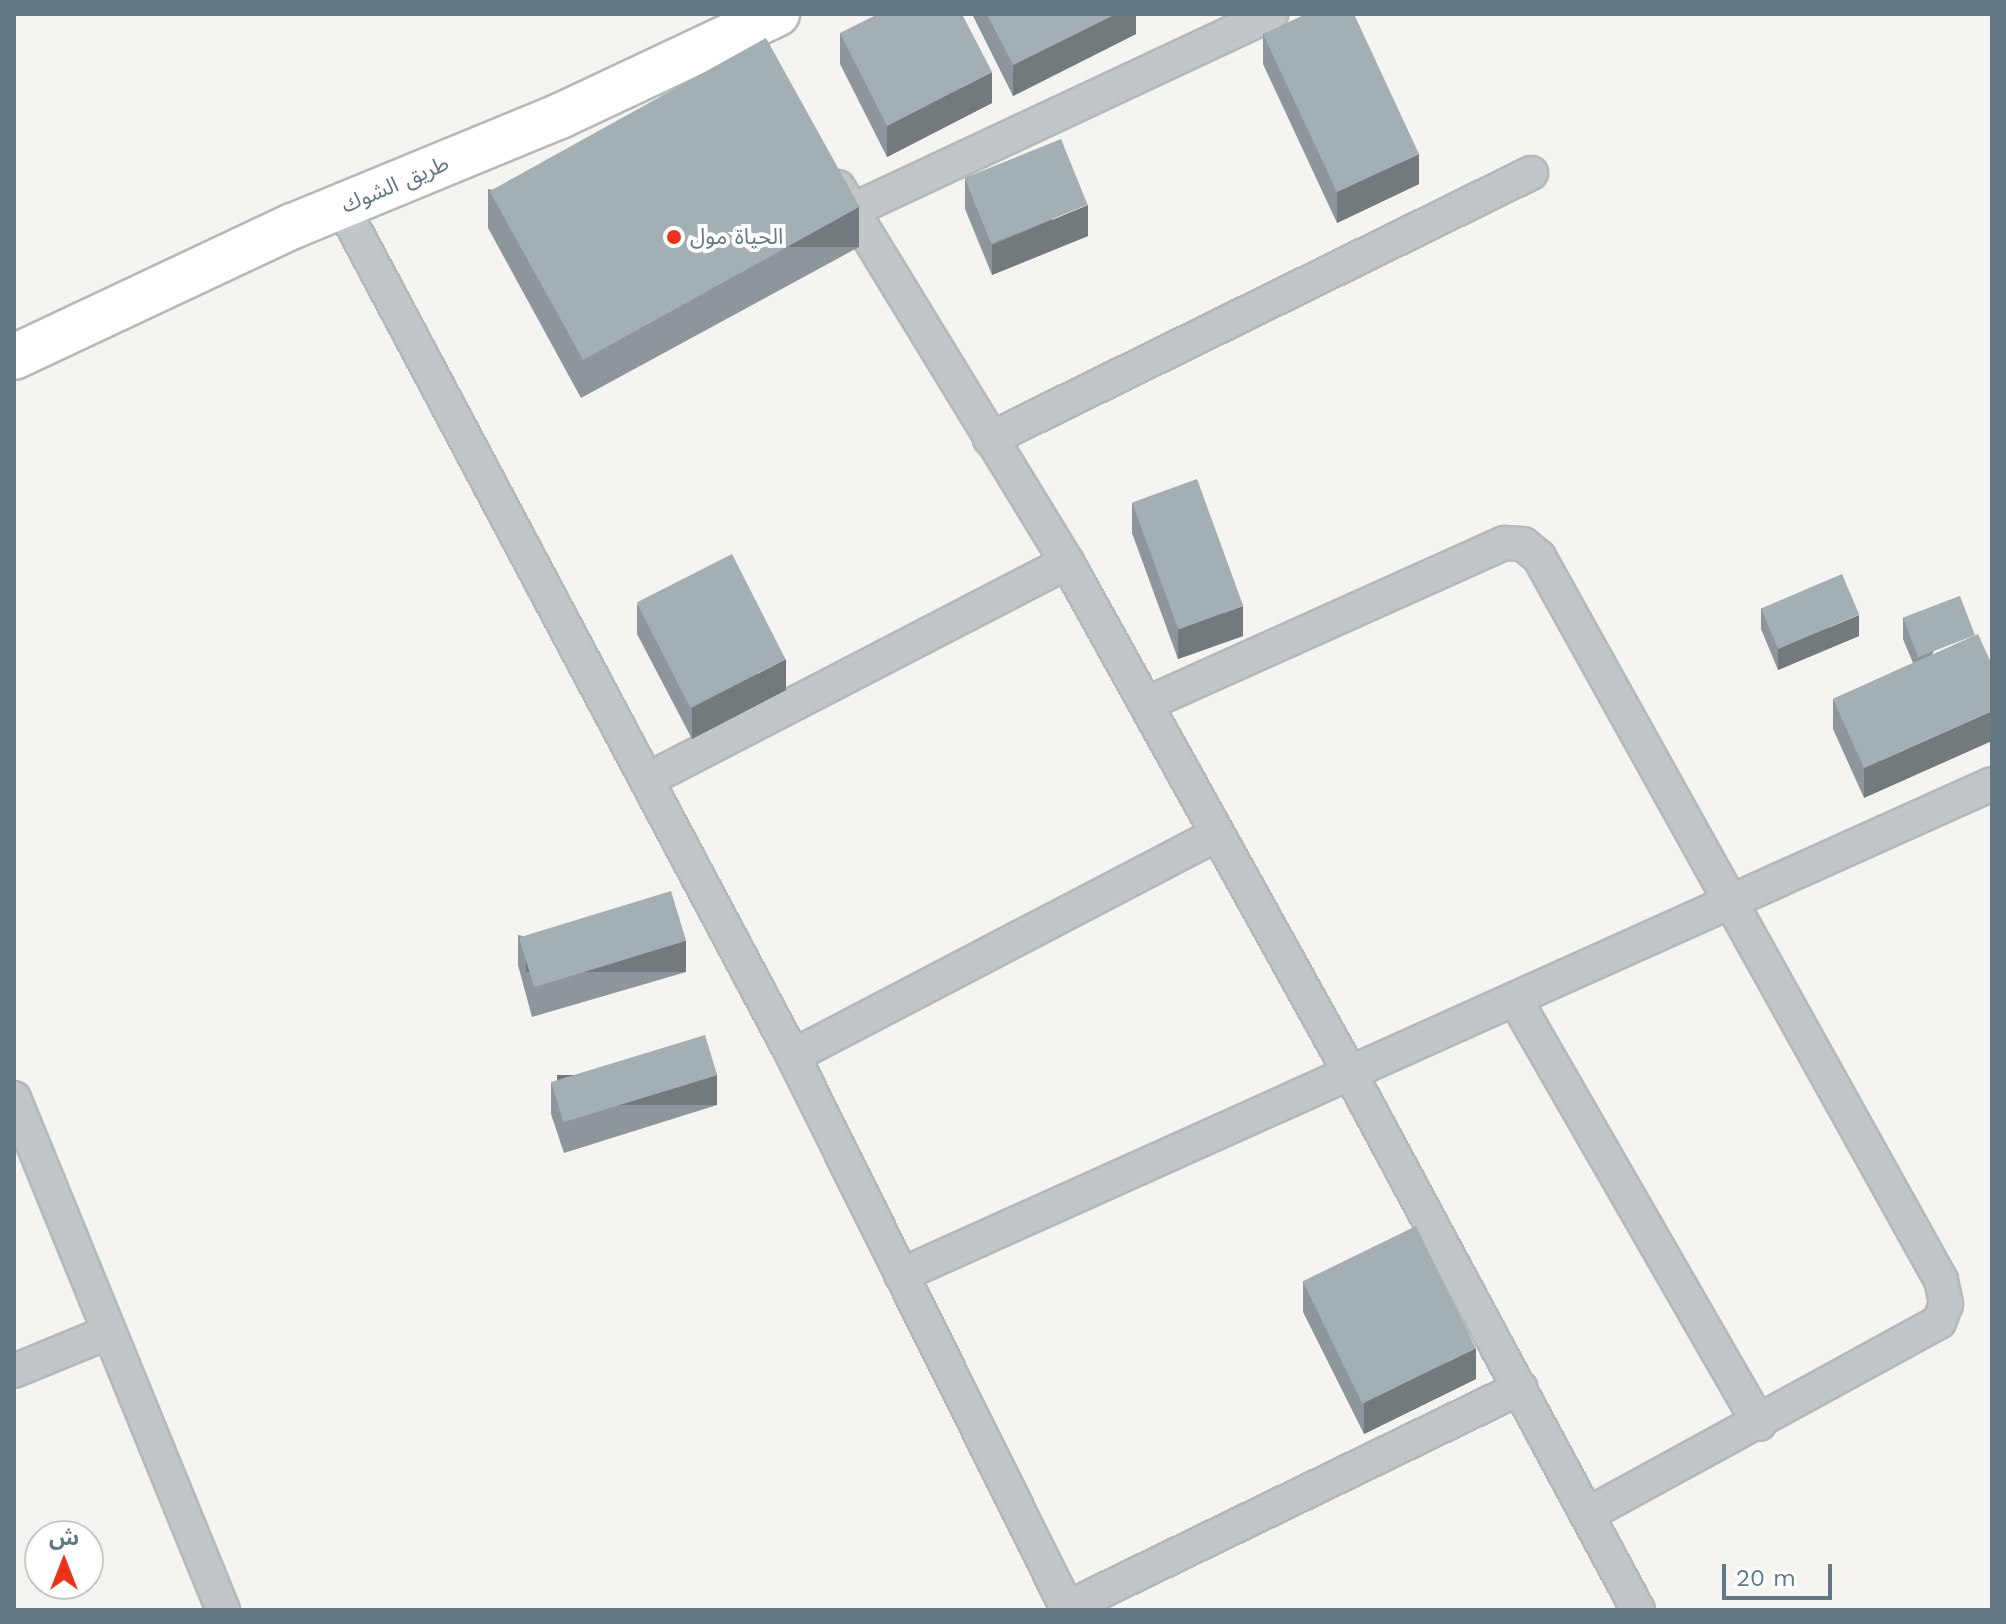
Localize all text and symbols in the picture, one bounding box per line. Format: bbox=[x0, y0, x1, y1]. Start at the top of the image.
street label: طريق الشوك bbox=[337, 150, 453, 218]
place label: الحياة مول bbox=[690, 224, 783, 250]
marker: الحياة مول bbox=[665, 228, 683, 246]
north arrow bbox=[24, 1520, 104, 1600]
text: ش bbox=[49, 1525, 79, 1550]
scale bar bbox=[1726, 1548, 1836, 1598]
text: 20 m bbox=[1736, 1564, 1796, 1592]

